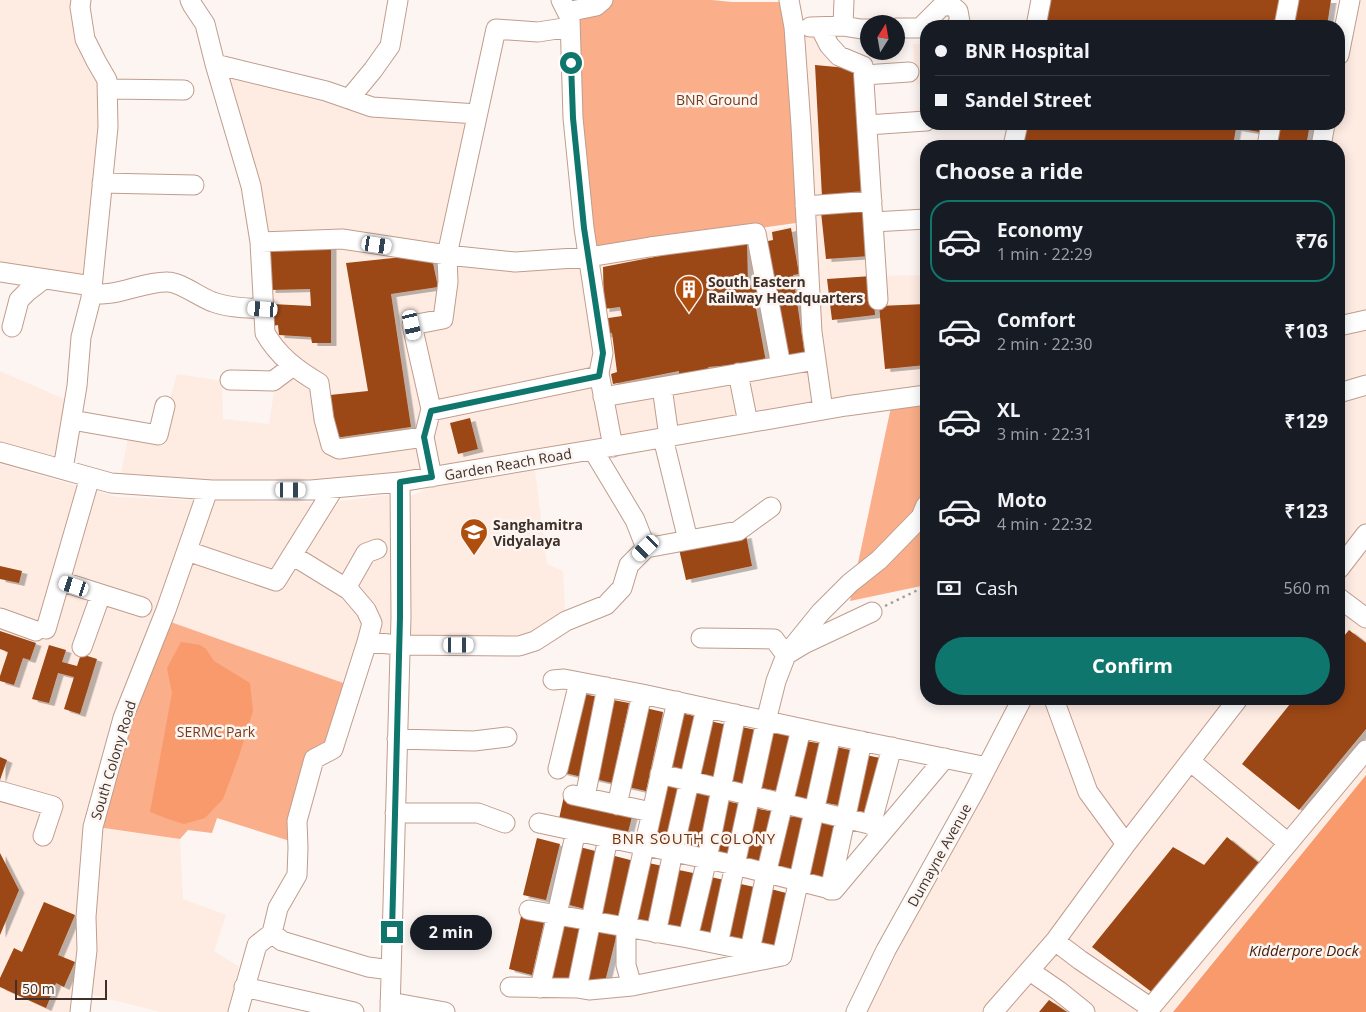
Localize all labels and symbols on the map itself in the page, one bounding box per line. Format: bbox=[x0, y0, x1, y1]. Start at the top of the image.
north arrow bbox=[860, 15, 905, 60]
route start bbox=[560, 52, 582, 74]
park label: BNR Ground bbox=[676, 90, 758, 109]
car bbox=[361, 235, 392, 255]
place label: South Eastern Railway Headquarters bbox=[708, 272, 863, 307]
building icon: South Eastern Railway Headquarters bbox=[674, 274, 704, 313]
car bbox=[247, 300, 278, 318]
car bbox=[401, 309, 422, 341]
street label: Garden Reach Road bbox=[443, 443, 573, 485]
car bbox=[276, 483, 306, 498]
place label: Sanghamitra Vidyalaya bbox=[493, 515, 583, 550]
school or university icon: Sanghamitra Vidyalaya bbox=[459, 517, 489, 556]
car bbox=[629, 532, 662, 564]
car bbox=[57, 574, 90, 598]
car bbox=[444, 638, 474, 653]
street label: South Colony Road bbox=[86, 698, 140, 822]
park label: SERMC Park bbox=[177, 722, 256, 741]
street label: Dumayne Avenue bbox=[903, 800, 975, 910]
district label: BNR SOUTH COLONY bbox=[612, 828, 776, 848]
callout: 2 min bbox=[410, 914, 492, 950]
route end bbox=[381, 921, 403, 943]
water label: Kidderpore Dock bbox=[1249, 940, 1360, 960]
scale bar bbox=[15, 977, 108, 1000]

